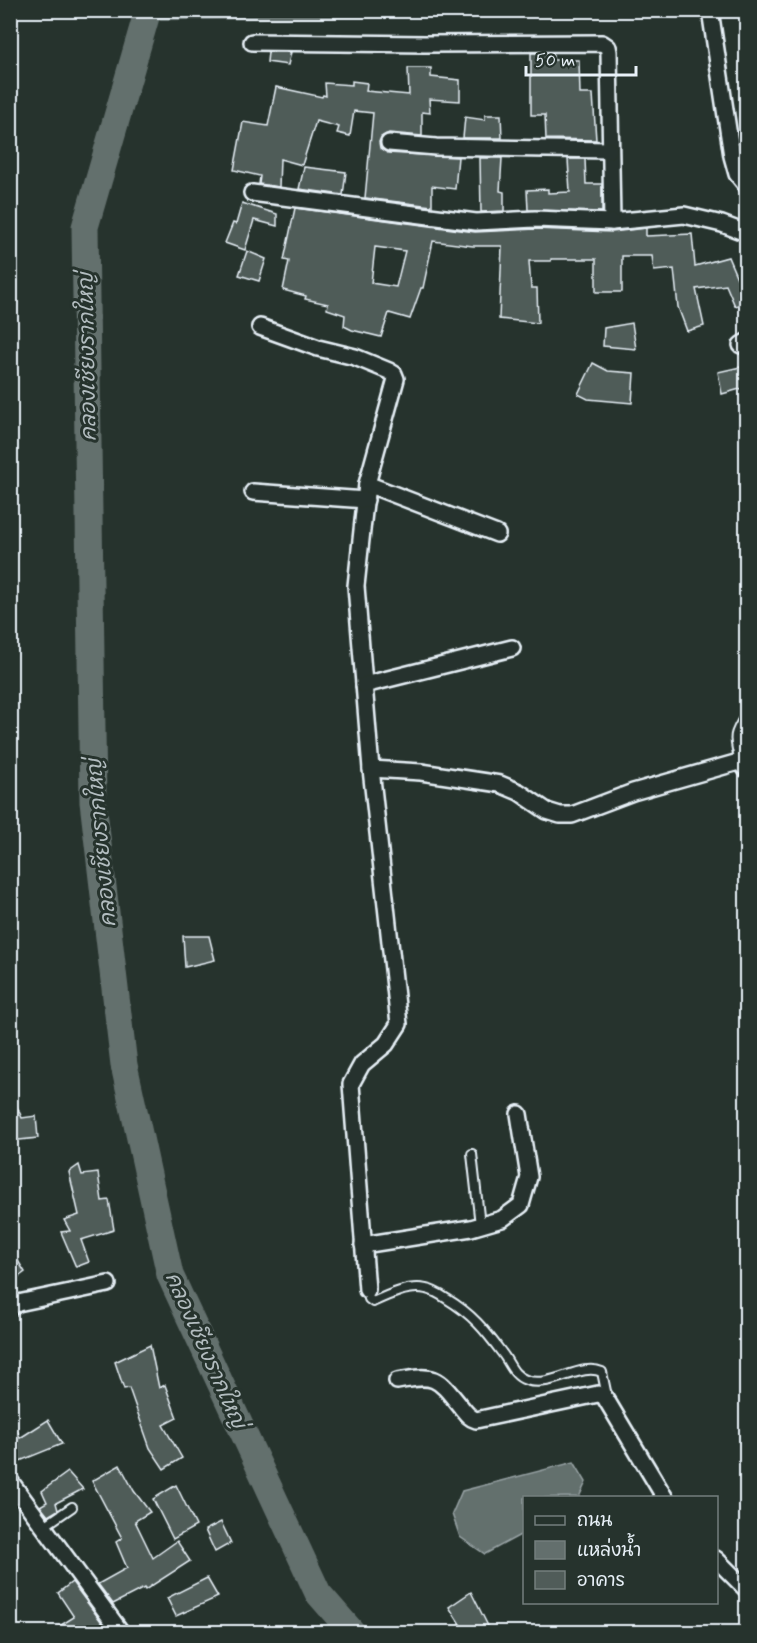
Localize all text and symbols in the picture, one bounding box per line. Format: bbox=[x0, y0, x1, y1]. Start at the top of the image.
scale bar bbox=[526, 39, 636, 77]
text: 50 m bbox=[535, 49, 575, 73]
water label: คลองเชียงรากใหญ่ bbox=[71, 268, 103, 441]
water label: คลองเชียงรากใหญ่ bbox=[79, 754, 123, 928]
water label: คลองเชียงรากใหญ่ bbox=[158, 1267, 255, 1437]
legend bbox=[523, 1496, 718, 1604]
text: ถนน bbox=[577, 1509, 612, 1533]
text: แหล่งน้ำ bbox=[577, 1533, 641, 1563]
text: อาคาร bbox=[577, 1569, 625, 1593]

